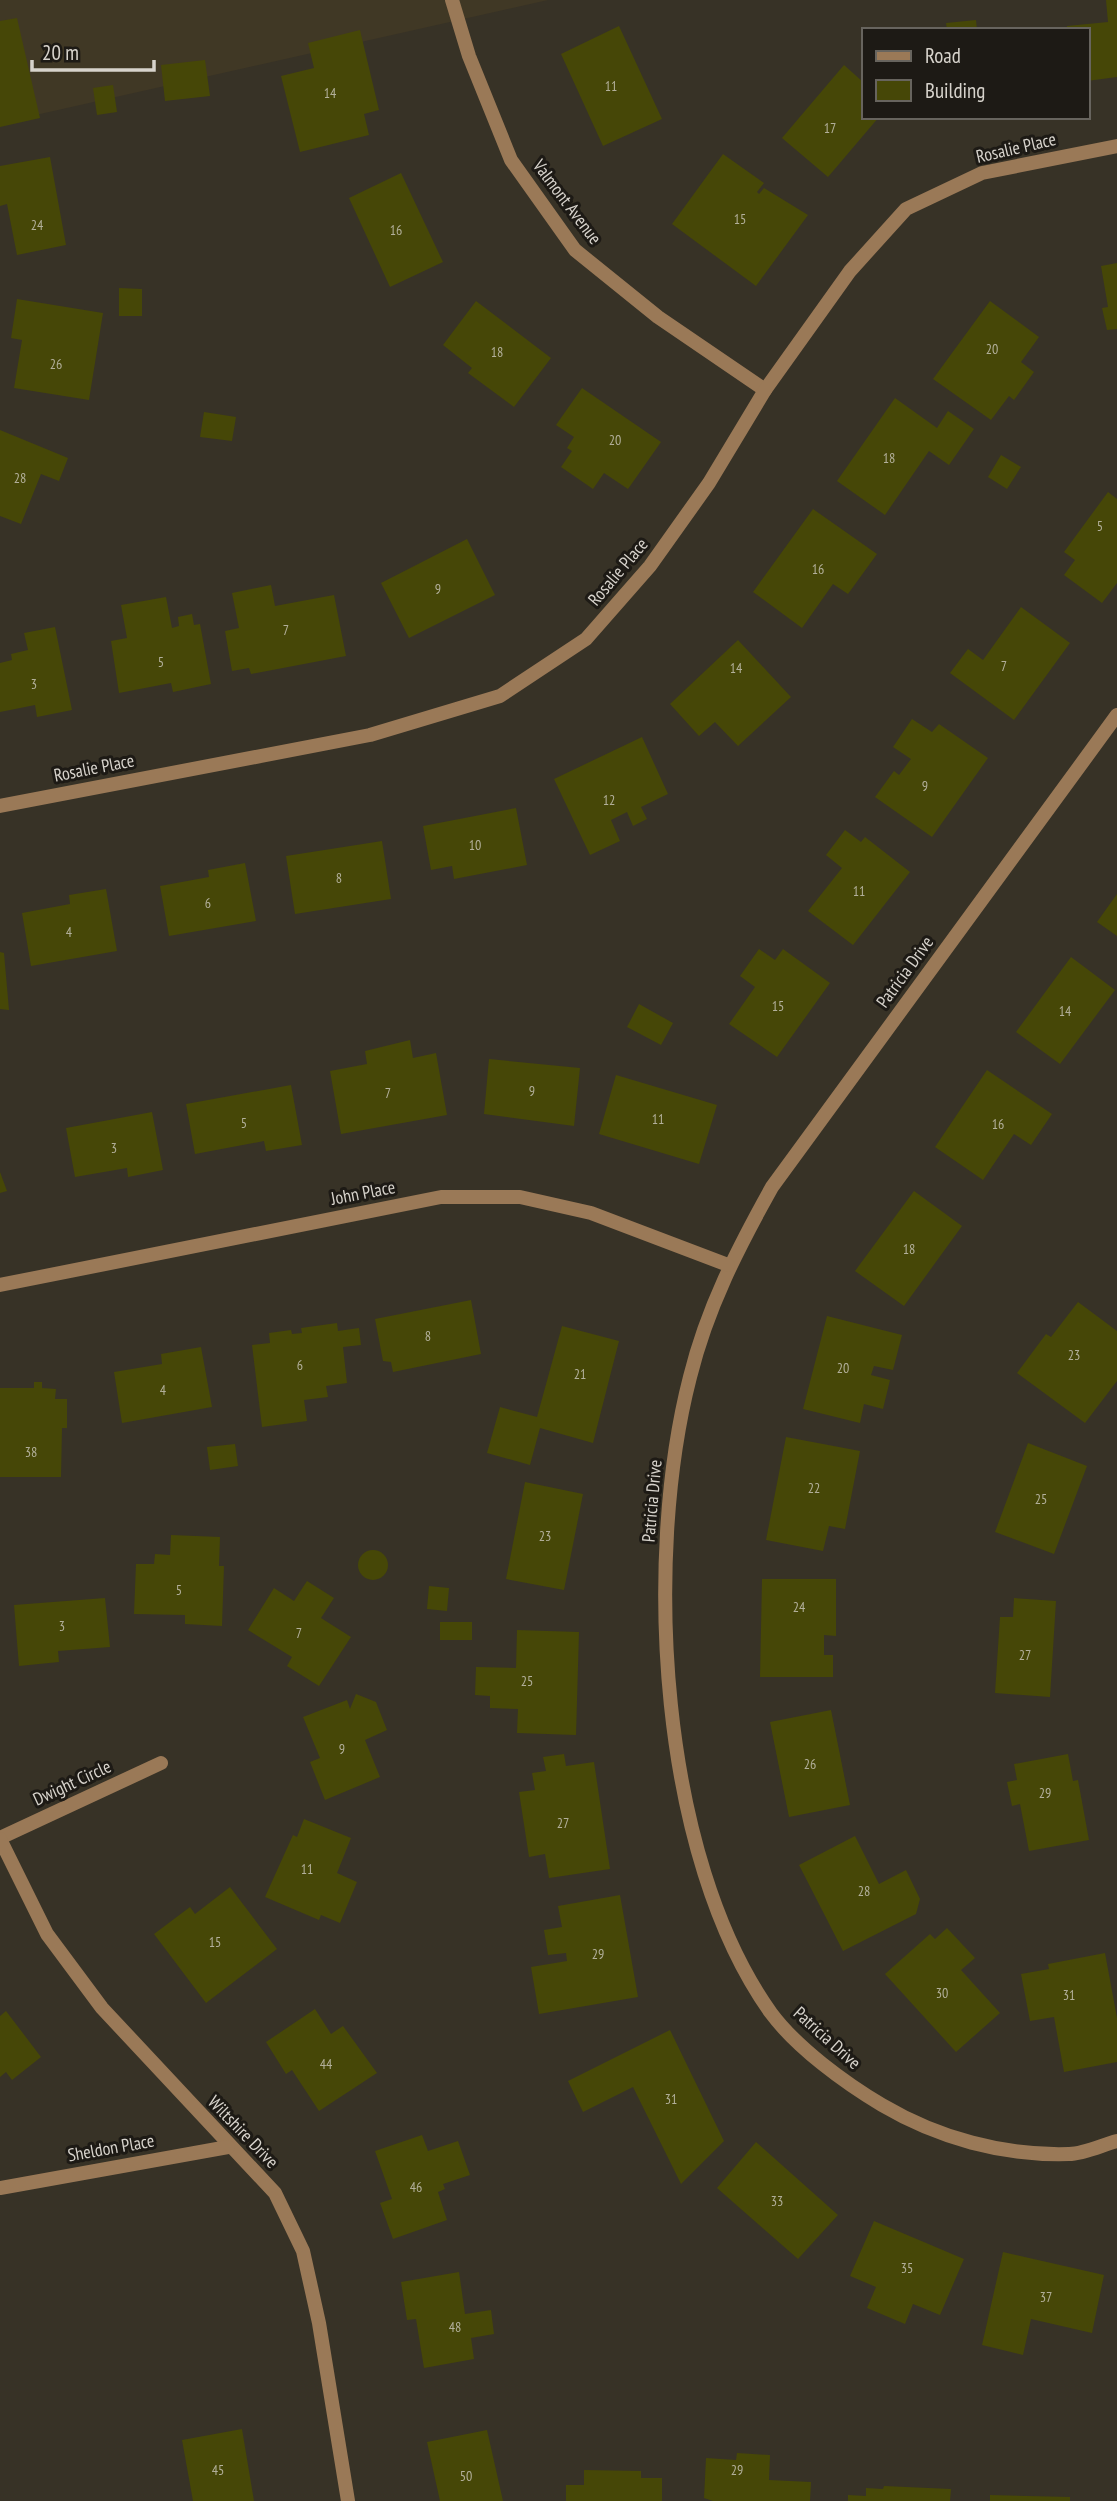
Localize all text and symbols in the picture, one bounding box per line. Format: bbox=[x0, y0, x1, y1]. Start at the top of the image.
scale bar bbox=[32, 28, 154, 72]
legend bbox=[862, 28, 1089, 119]
text: 20 m bbox=[42, 39, 79, 66]
text: Road bbox=[925, 42, 961, 69]
house number: 11 bbox=[605, 77, 617, 95]
text: Building bbox=[925, 77, 985, 104]
house number: 14 bbox=[324, 84, 337, 102]
house number: 17 bbox=[824, 119, 836, 137]
street label: Rosalie Place bbox=[974, 127, 1058, 168]
street label: Valmont Avenue bbox=[527, 154, 607, 249]
house number: 15 bbox=[734, 210, 746, 228]
house number: 24 bbox=[31, 216, 44, 234]
house number: 16 bbox=[390, 221, 402, 239]
house number: 20 bbox=[986, 340, 998, 358]
house number: 18 bbox=[491, 343, 503, 361]
house number: 26 bbox=[50, 355, 62, 373]
house number: 20 bbox=[609, 431, 621, 449]
house number: 18 bbox=[883, 449, 895, 467]
house number: 28 bbox=[14, 469, 26, 487]
house number: 5 bbox=[1097, 517, 1103, 535]
street label: Rosalie Place bbox=[583, 533, 653, 610]
house number: 16 bbox=[812, 560, 824, 578]
house number: 9 bbox=[435, 580, 441, 598]
house number: 7 bbox=[283, 621, 289, 639]
house number: 5 bbox=[158, 653, 164, 671]
house number: 7 bbox=[1001, 657, 1007, 675]
house number: 14 bbox=[730, 659, 743, 677]
house number: 3 bbox=[31, 675, 37, 693]
street label: Rosalie Place bbox=[52, 748, 136, 787]
house number: 9 bbox=[922, 777, 928, 795]
house number: 12 bbox=[603, 791, 615, 809]
house number: 10 bbox=[469, 836, 481, 854]
house number: 8 bbox=[336, 869, 342, 887]
house number: 11 bbox=[853, 882, 865, 900]
house number: 6 bbox=[205, 894, 211, 912]
house number: 4 bbox=[66, 923, 73, 941]
street label: Patricia Drive bbox=[871, 932, 938, 1012]
house number: 15 bbox=[772, 997, 784, 1015]
house number: 14 bbox=[1059, 1002, 1072, 1020]
house number: 9 bbox=[529, 1082, 535, 1100]
house number: 7 bbox=[385, 1084, 391, 1102]
house number: 11 bbox=[652, 1110, 664, 1128]
house number: 5 bbox=[241, 1114, 247, 1132]
house number: 16 bbox=[992, 1115, 1004, 1133]
house number: 3 bbox=[111, 1139, 117, 1157]
street label: John Place bbox=[328, 1175, 397, 1210]
house number: 18 bbox=[903, 1240, 915, 1258]
house number: 8 bbox=[425, 1327, 431, 1345]
house number: 23 bbox=[1068, 1346, 1080, 1364]
house number: 6 bbox=[297, 1356, 303, 1374]
house number: 20 bbox=[837, 1359, 849, 1377]
house number: 21 bbox=[574, 1365, 586, 1383]
house number: 4 bbox=[160, 1381, 167, 1399]
house number: 38 bbox=[25, 1443, 37, 1461]
street label: Patricia Drive bbox=[636, 1459, 667, 1543]
house number: 22 bbox=[808, 1479, 820, 1497]
house number: 25 bbox=[1035, 1490, 1047, 1508]
house number: 23 bbox=[539, 1527, 551, 1545]
house number: 5 bbox=[176, 1581, 182, 1599]
house number: 24 bbox=[793, 1598, 806, 1616]
house number: 3 bbox=[59, 1617, 65, 1635]
house number: 7 bbox=[296, 1624, 302, 1642]
house number: 27 bbox=[1019, 1646, 1031, 1664]
house number: 25 bbox=[521, 1672, 533, 1690]
house number: 9 bbox=[339, 1740, 345, 1758]
street label: Dwight Circle bbox=[29, 1754, 115, 1811]
house number: 26 bbox=[804, 1755, 816, 1773]
house number: 29 bbox=[1039, 1784, 1051, 1802]
house number: 27 bbox=[557, 1814, 569, 1832]
house number: 11 bbox=[301, 1860, 313, 1878]
house number: 28 bbox=[858, 1882, 870, 1900]
house number: 15 bbox=[209, 1933, 221, 1951]
house number: 29 bbox=[592, 1945, 604, 1963]
house number: 30 bbox=[936, 1984, 948, 2002]
house number: 31 bbox=[1063, 1986, 1075, 2004]
street label: Patricia Drive bbox=[789, 2001, 866, 2074]
house number: 44 bbox=[320, 2055, 333, 2073]
house number: 31 bbox=[665, 2090, 677, 2108]
street label: Wiltshire Drive bbox=[203, 2091, 284, 2173]
street label: Sheldon Place bbox=[66, 2129, 156, 2166]
house number: 46 bbox=[410, 2178, 422, 2196]
house number: 33 bbox=[771, 2192, 783, 2210]
house number: 35 bbox=[901, 2259, 913, 2277]
house number: 37 bbox=[1040, 2288, 1052, 2306]
house number: 48 bbox=[449, 2318, 461, 2336]
house number: 45 bbox=[212, 2461, 224, 2479]
house number: 29 bbox=[731, 2461, 743, 2479]
house number: 50 bbox=[460, 2467, 472, 2485]

